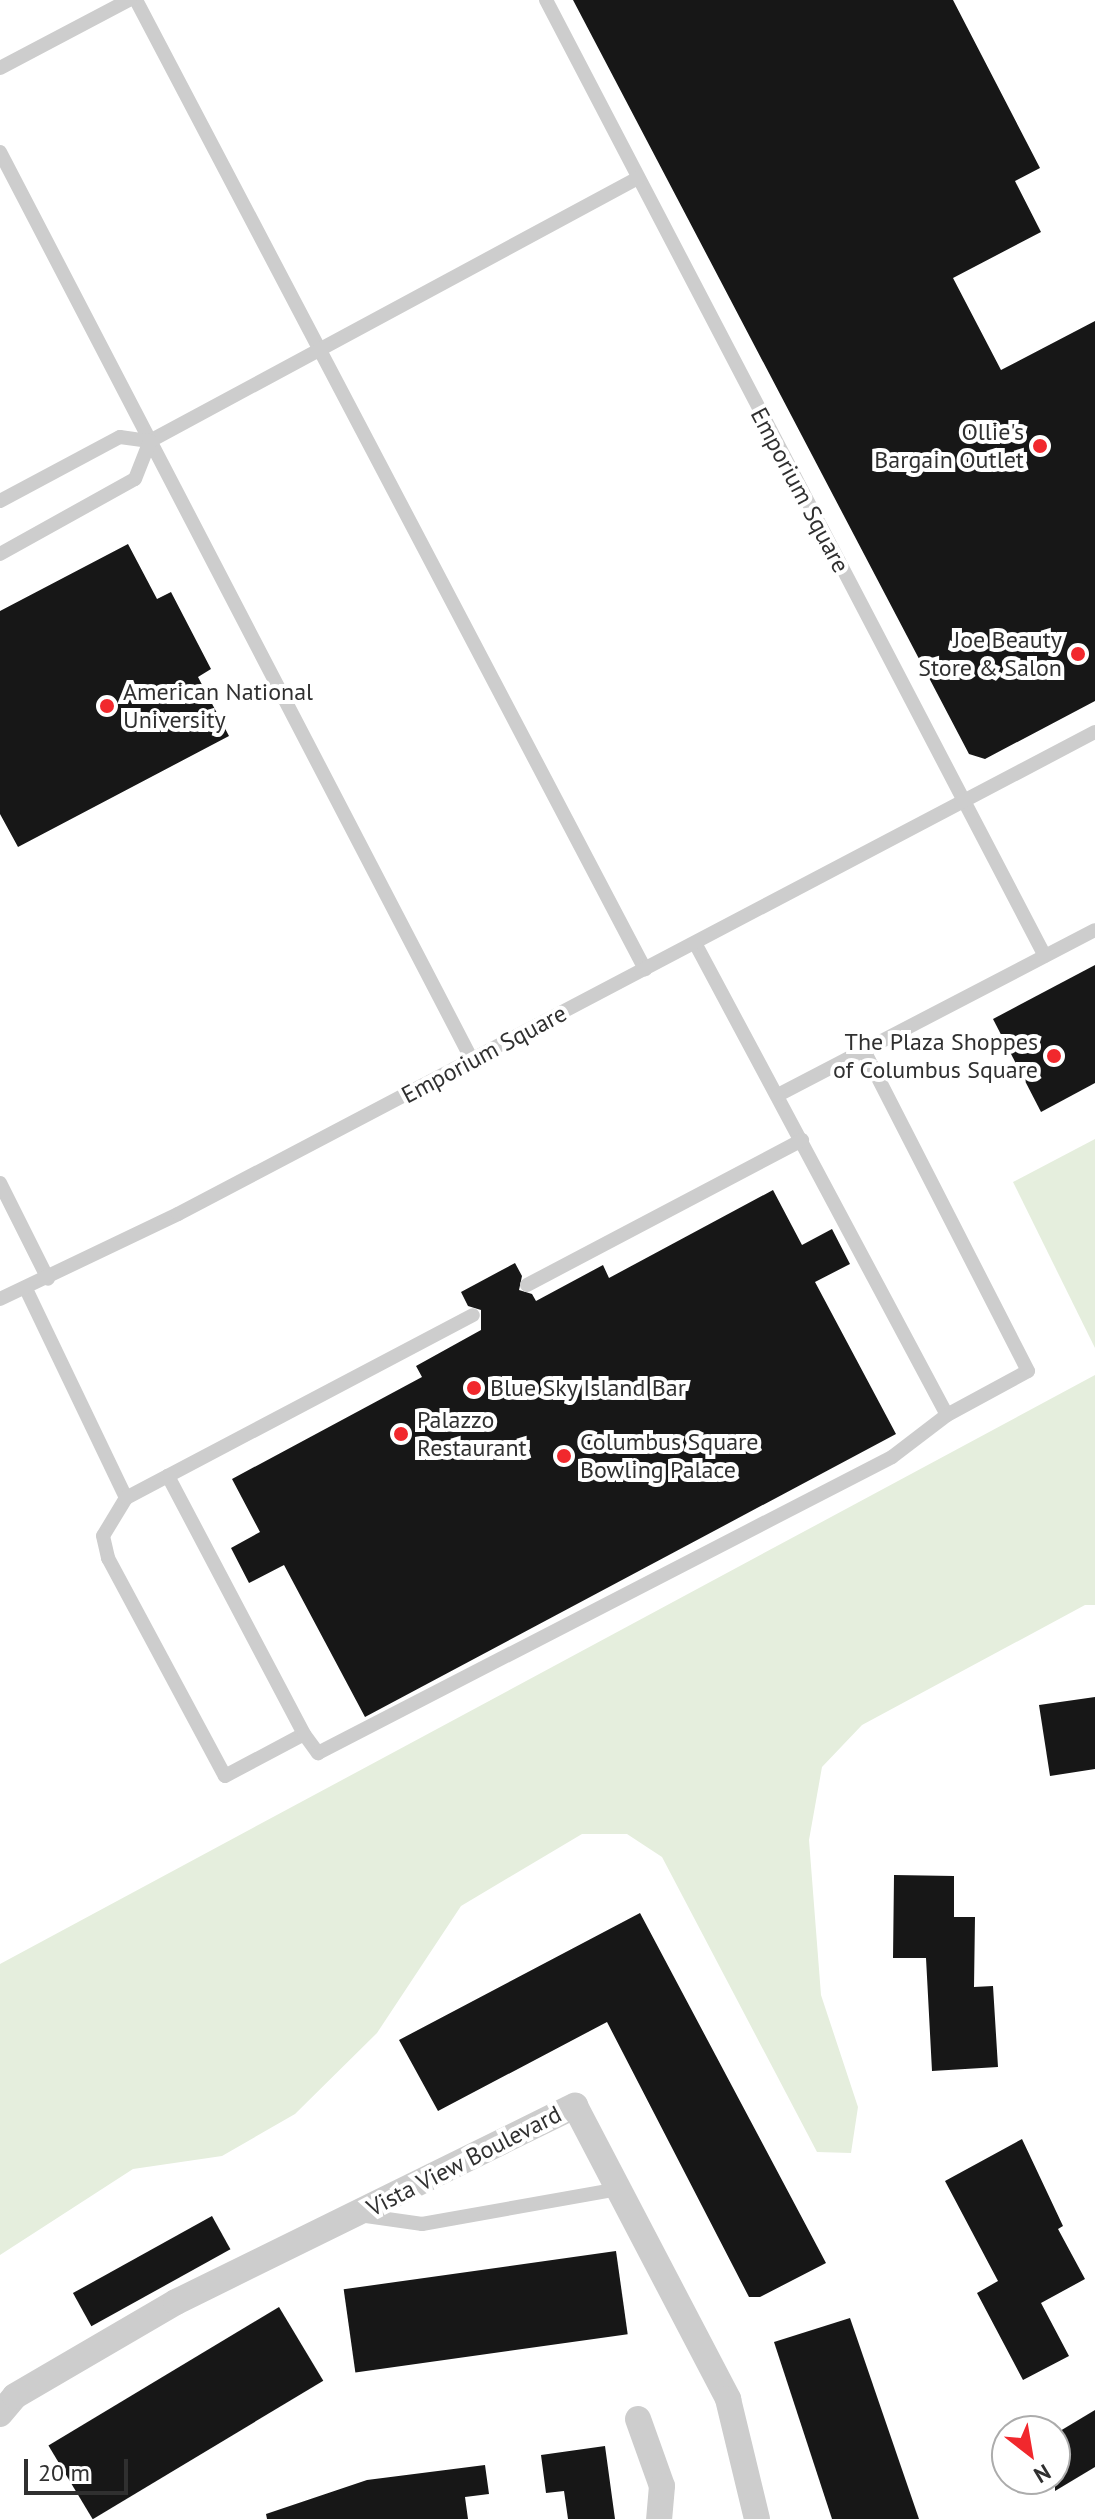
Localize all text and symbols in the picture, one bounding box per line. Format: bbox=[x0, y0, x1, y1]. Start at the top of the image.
street label: Emporium Square bbox=[744, 403, 856, 577]
place label: Ollie's Bargain Outlet bbox=[874, 418, 1024, 474]
marker: Ollie's Bargain Outlet bbox=[1031, 437, 1049, 455]
place label: Joe Beauty Store & Salon bbox=[918, 626, 1062, 682]
marker: Joe Beauty Store & Salon bbox=[1069, 645, 1087, 663]
place label: American National University bbox=[123, 678, 313, 734]
marker: American National University bbox=[98, 697, 116, 715]
street label: Emporium Square bbox=[397, 998, 571, 1110]
place label: The Plaza Shoppes of Columbus Square bbox=[833, 1028, 1038, 1084]
marker: The Plaza Shoppes of Columbus Square bbox=[1045, 1047, 1063, 1065]
place label: Blue Sky Island Bar bbox=[490, 1374, 687, 1402]
marker: Blue Sky Island Bar bbox=[465, 1379, 483, 1397]
place label: Palazzo Restaurant bbox=[417, 1406, 527, 1462]
marker: Palazzo Restaurant bbox=[392, 1425, 410, 1443]
place label: Columbus Square Bowling Palace bbox=[580, 1428, 758, 1484]
marker: Columbus Square Bowling Palace bbox=[555, 1447, 573, 1465]
street label: Vista View Boulevard bbox=[361, 2099, 567, 2223]
north arrow bbox=[991, 2415, 1071, 2495]
scale bar bbox=[28, 2443, 132, 2493]
text: 20 m bbox=[38, 2457, 90, 2488]
text: N bbox=[1029, 2458, 1056, 2490]

